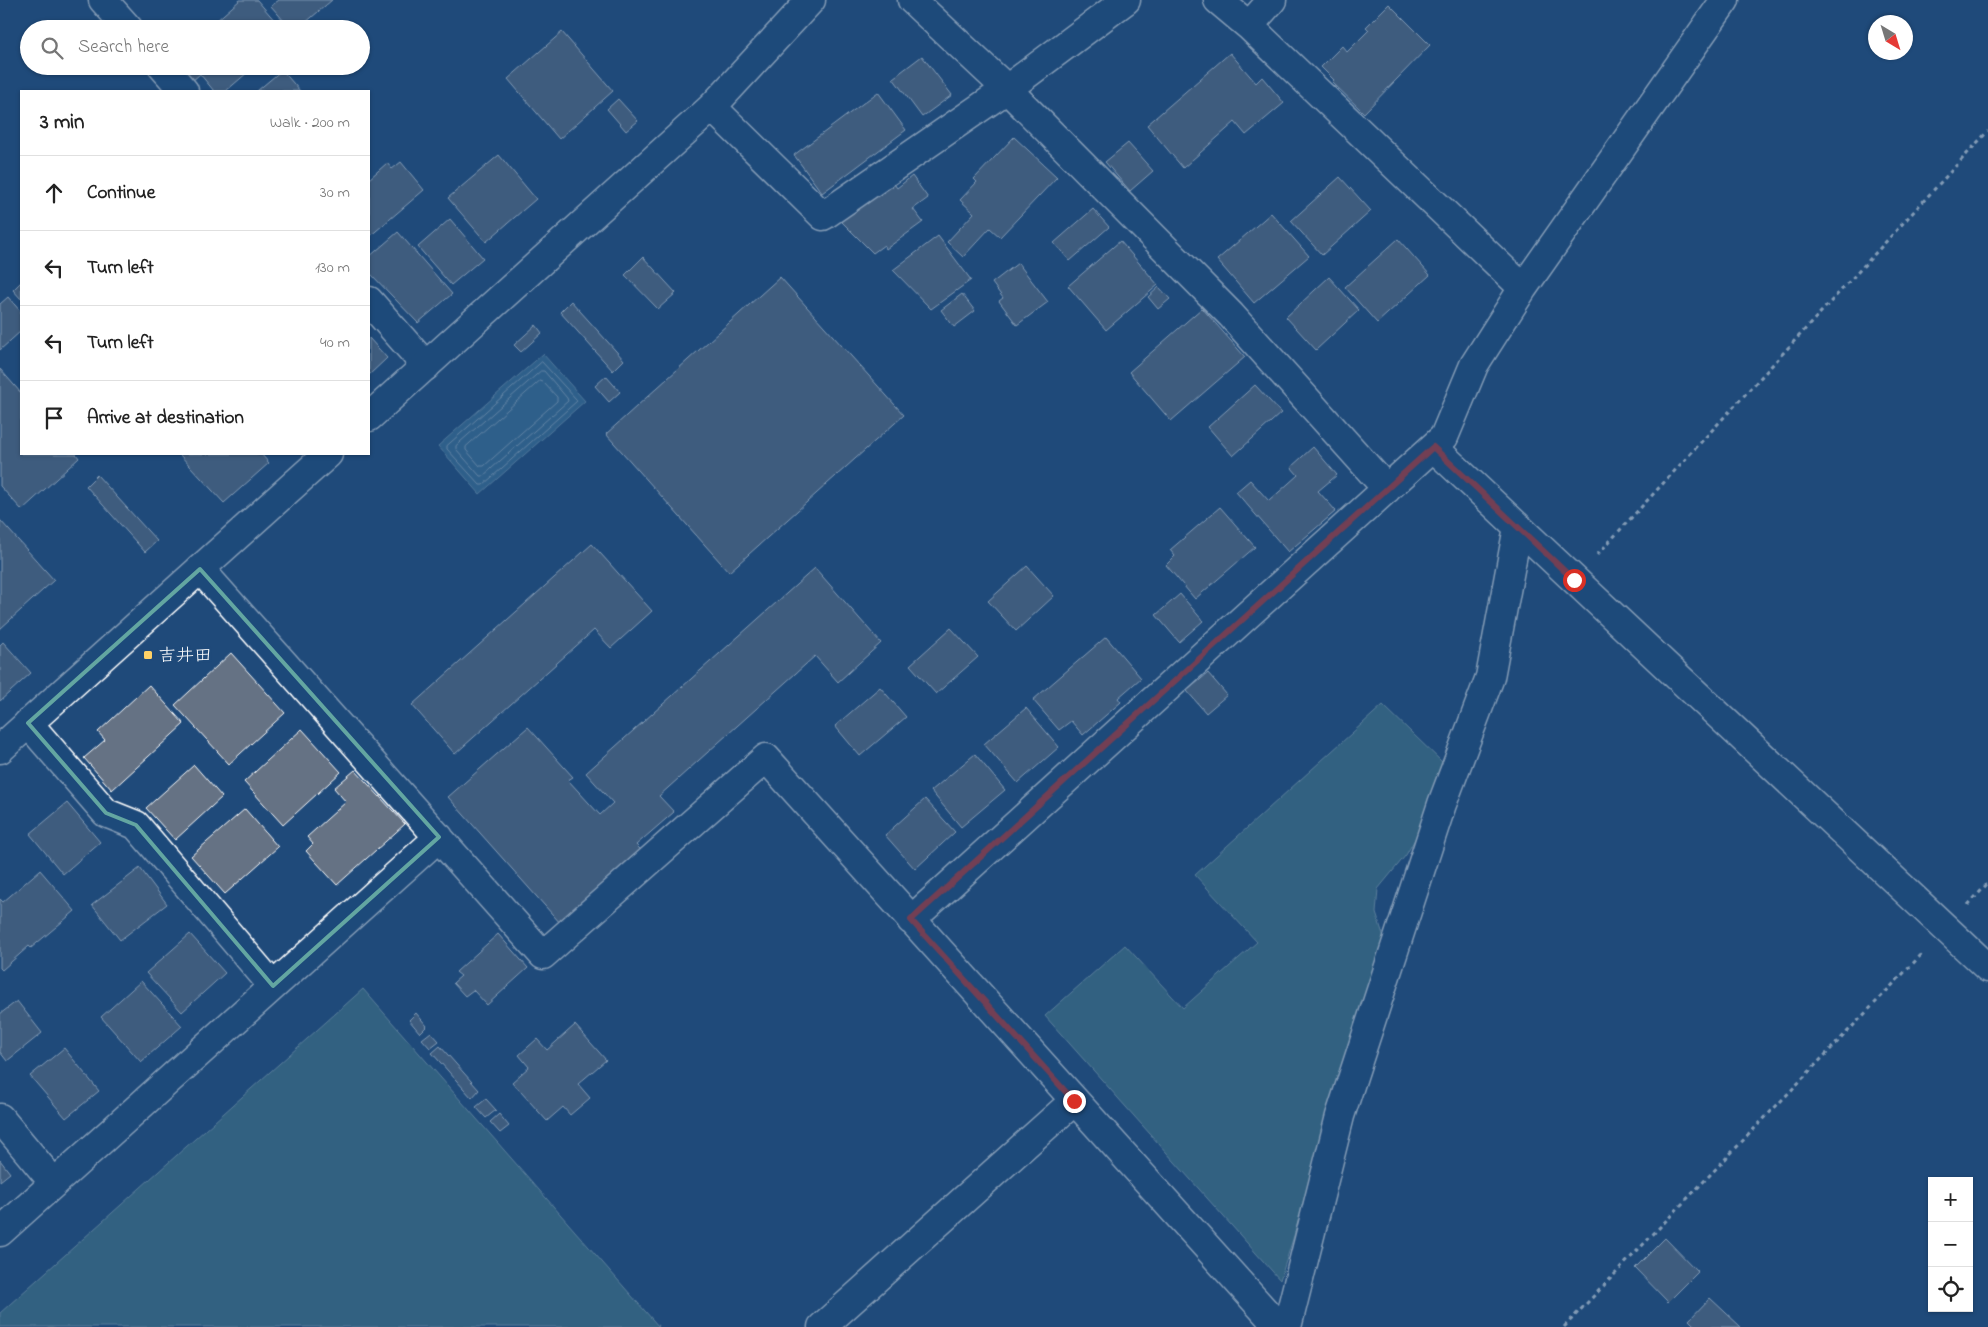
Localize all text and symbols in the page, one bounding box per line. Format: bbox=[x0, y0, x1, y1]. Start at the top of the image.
north arrow bbox=[1868, 15, 1913, 60]
search box bbox=[20, 20, 370, 75]
icon: search bbox=[38, 34, 66, 62]
text: Search here bbox=[78, 34, 169, 61]
text: 3 min bbox=[40, 108, 84, 138]
text: Walk · 200 m bbox=[270, 111, 350, 135]
icon: ahead bbox=[40, 179, 68, 207]
text: Continue bbox=[87, 180, 155, 207]
text: 30 m bbox=[320, 181, 350, 205]
icon: left bbox=[40, 254, 68, 282]
text: Turn left bbox=[87, 255, 154, 282]
text: 130 m bbox=[315, 256, 350, 280]
icon: left bbox=[40, 329, 68, 357]
text: Turn left bbox=[87, 330, 154, 357]
text: 40 m bbox=[320, 331, 350, 355]
icon: arrive bbox=[40, 404, 68, 432]
text: Arrive at destination bbox=[87, 405, 244, 432]
route start bbox=[1563, 569, 1586, 592]
place label: 吉井田 bbox=[158, 644, 212, 670]
marker: 吉井田 bbox=[142, 649, 154, 661]
route end bbox=[1063, 1090, 1086, 1113]
map controls bbox=[1928, 1177, 1973, 1312]
button: + bbox=[1928, 1177, 1973, 1222]
button: − bbox=[1928, 1222, 1973, 1267]
button: locate bbox=[1928, 1267, 1973, 1312]

